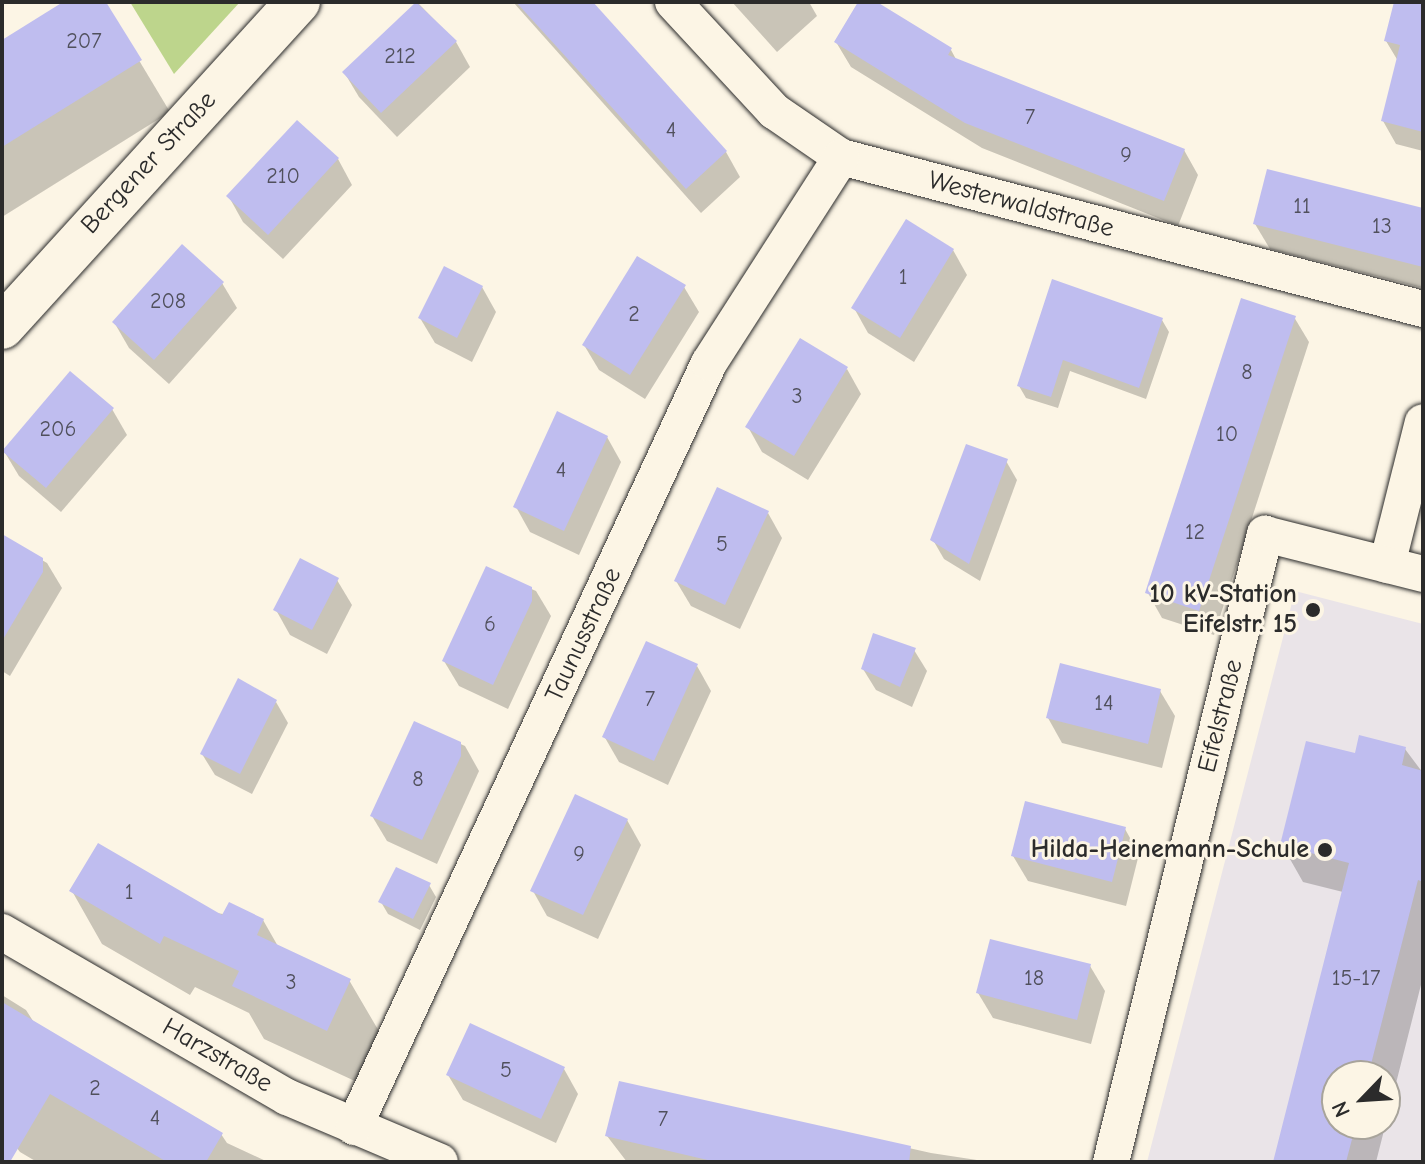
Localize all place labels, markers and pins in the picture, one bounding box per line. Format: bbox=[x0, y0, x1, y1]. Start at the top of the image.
place label: 10 kV-Station Eifelstr. 15 bbox=[1149, 579, 1297, 640]
marker: 10 kV-Station Eifelstr. 15 bbox=[1304, 601, 1322, 619]
place label: Hilda-Heinemann-Schule bbox=[1031, 834, 1309, 866]
marker: Hilda-Heinemann-Schule bbox=[1316, 841, 1334, 859]

